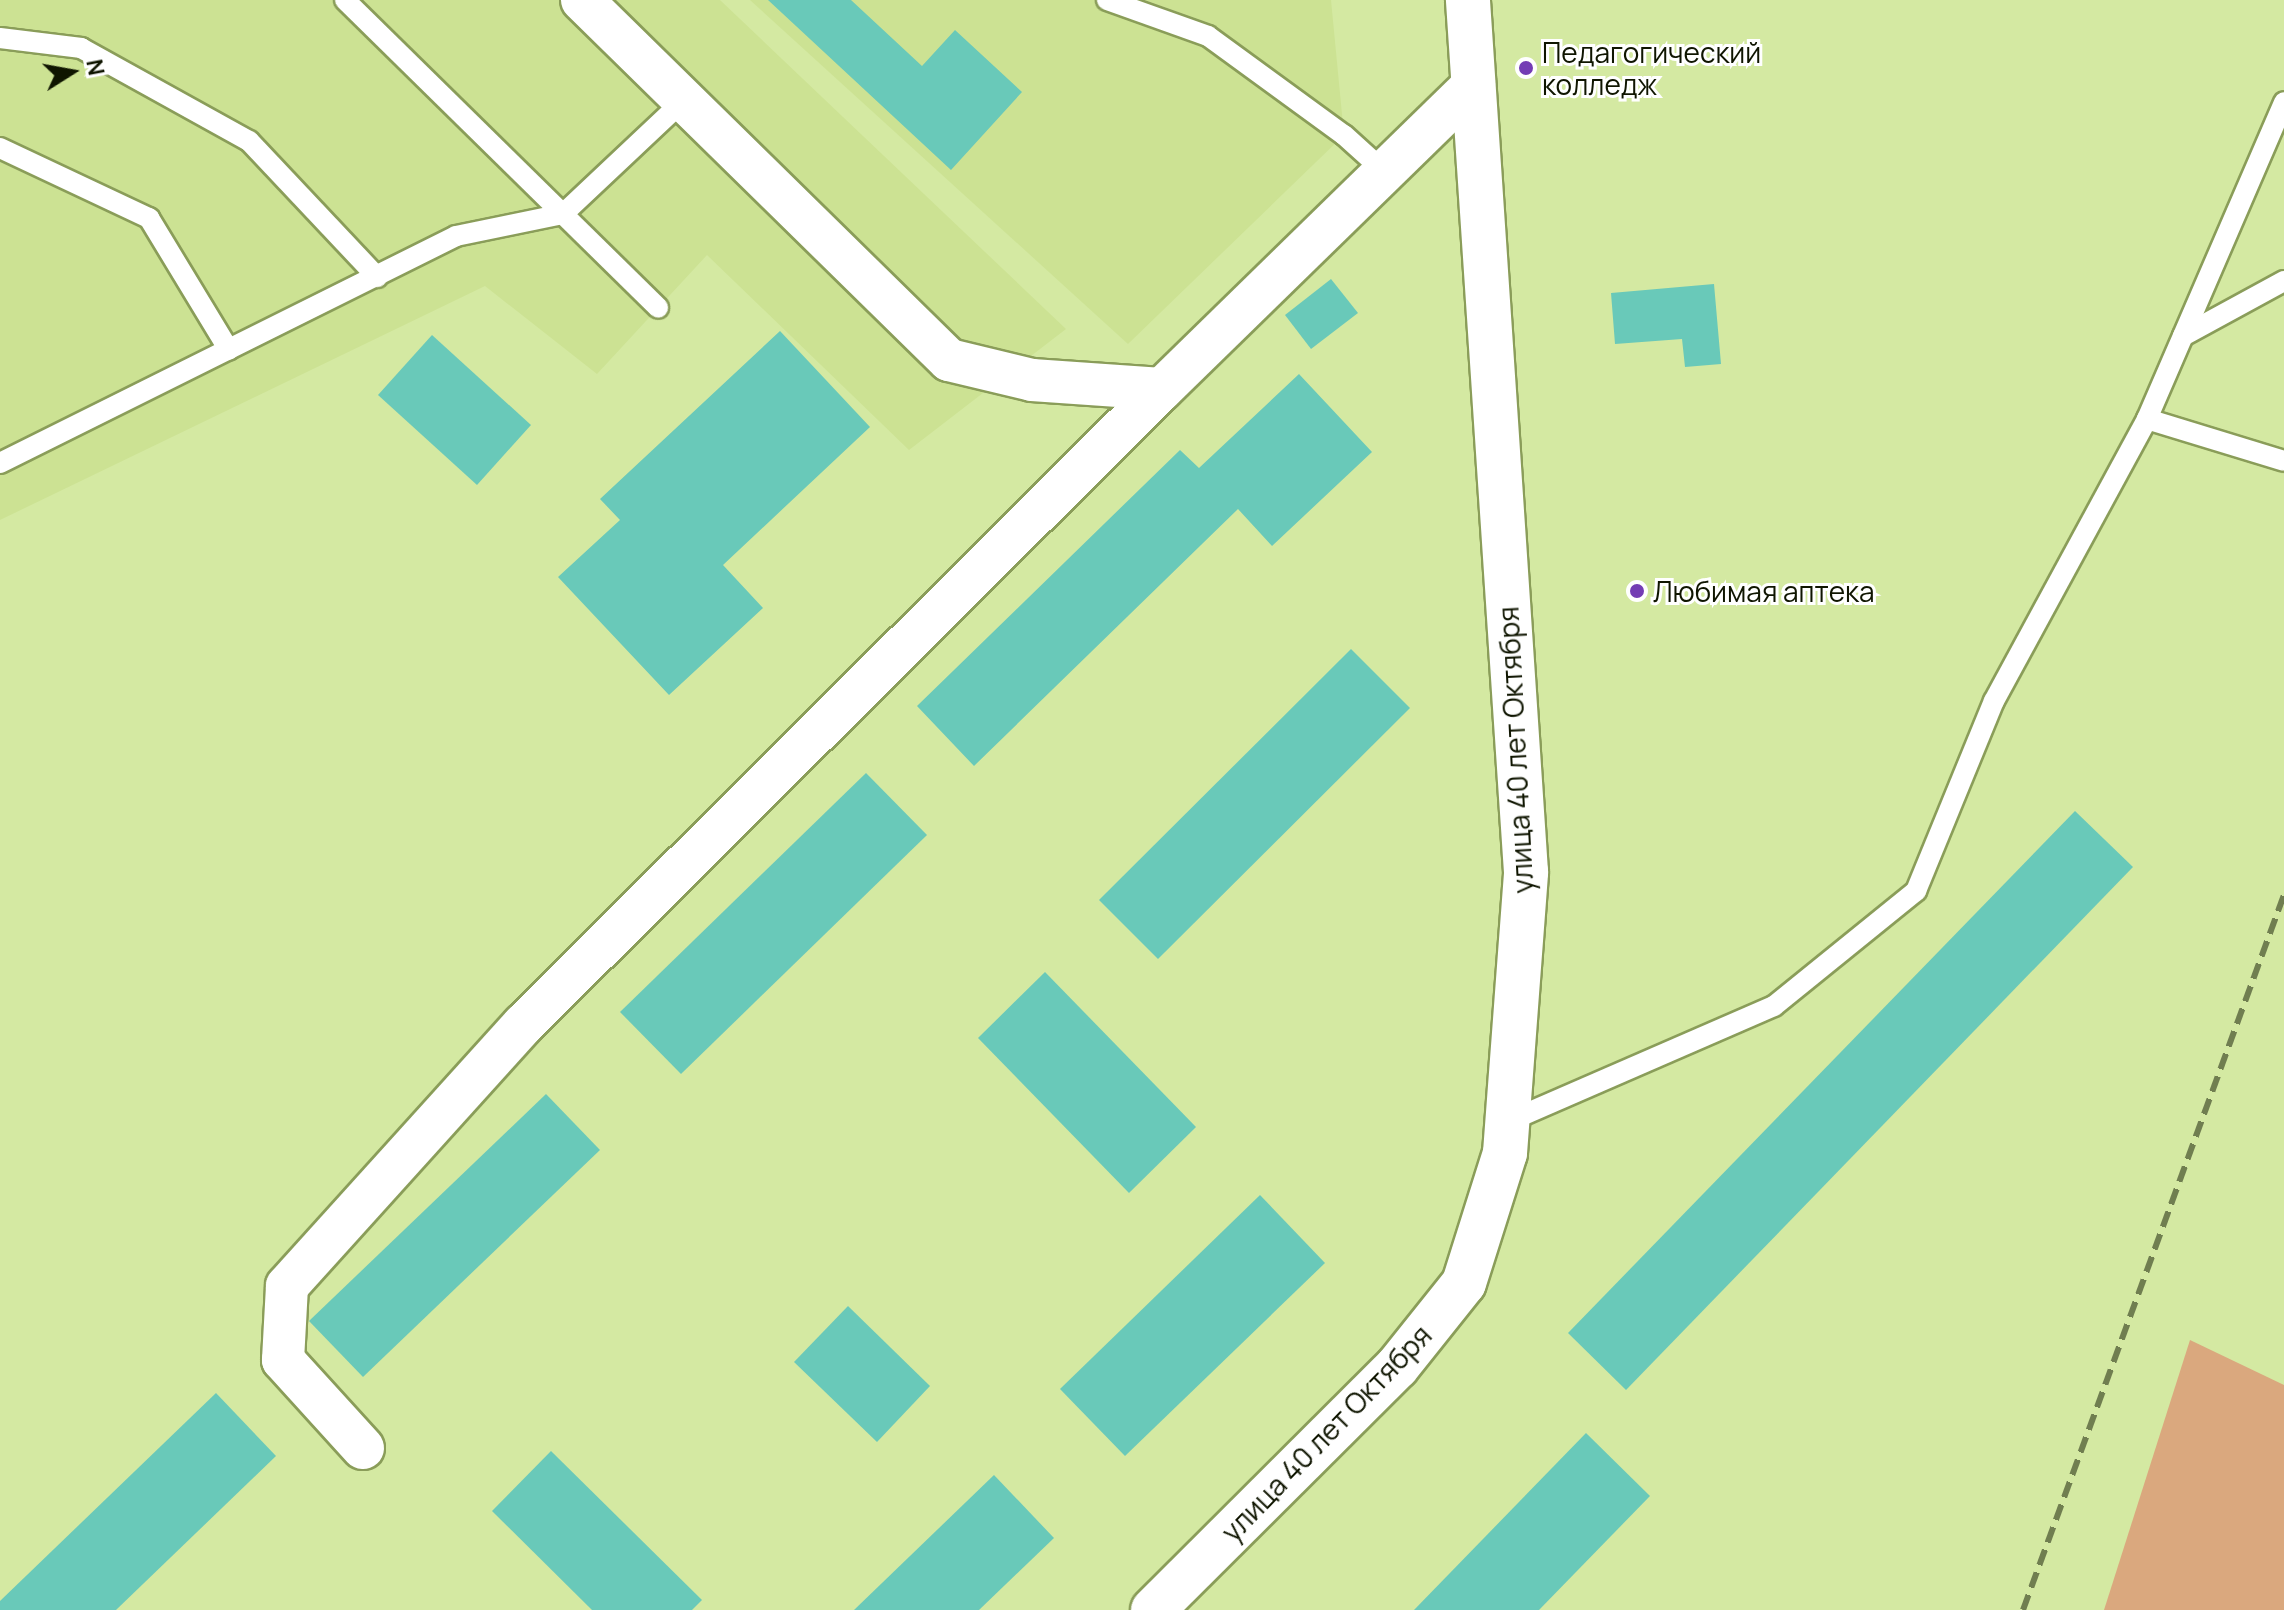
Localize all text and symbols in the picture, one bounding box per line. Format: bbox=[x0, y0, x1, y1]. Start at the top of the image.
north arrow bbox=[32, 32, 112, 112]
place label: Педагогический колледж bbox=[1542, 35, 1761, 101]
text: N bbox=[79, 57, 112, 78]
marker: Педагогический колледж bbox=[1517, 59, 1535, 77]
place label: Любимая аптека bbox=[1653, 574, 1874, 608]
marker: Любимая аптека bbox=[1628, 582, 1646, 600]
street label: улица 40 лет Октября bbox=[1491, 606, 1539, 894]
street label: улица 40 лет Октября bbox=[1214, 1318, 1438, 1548]

